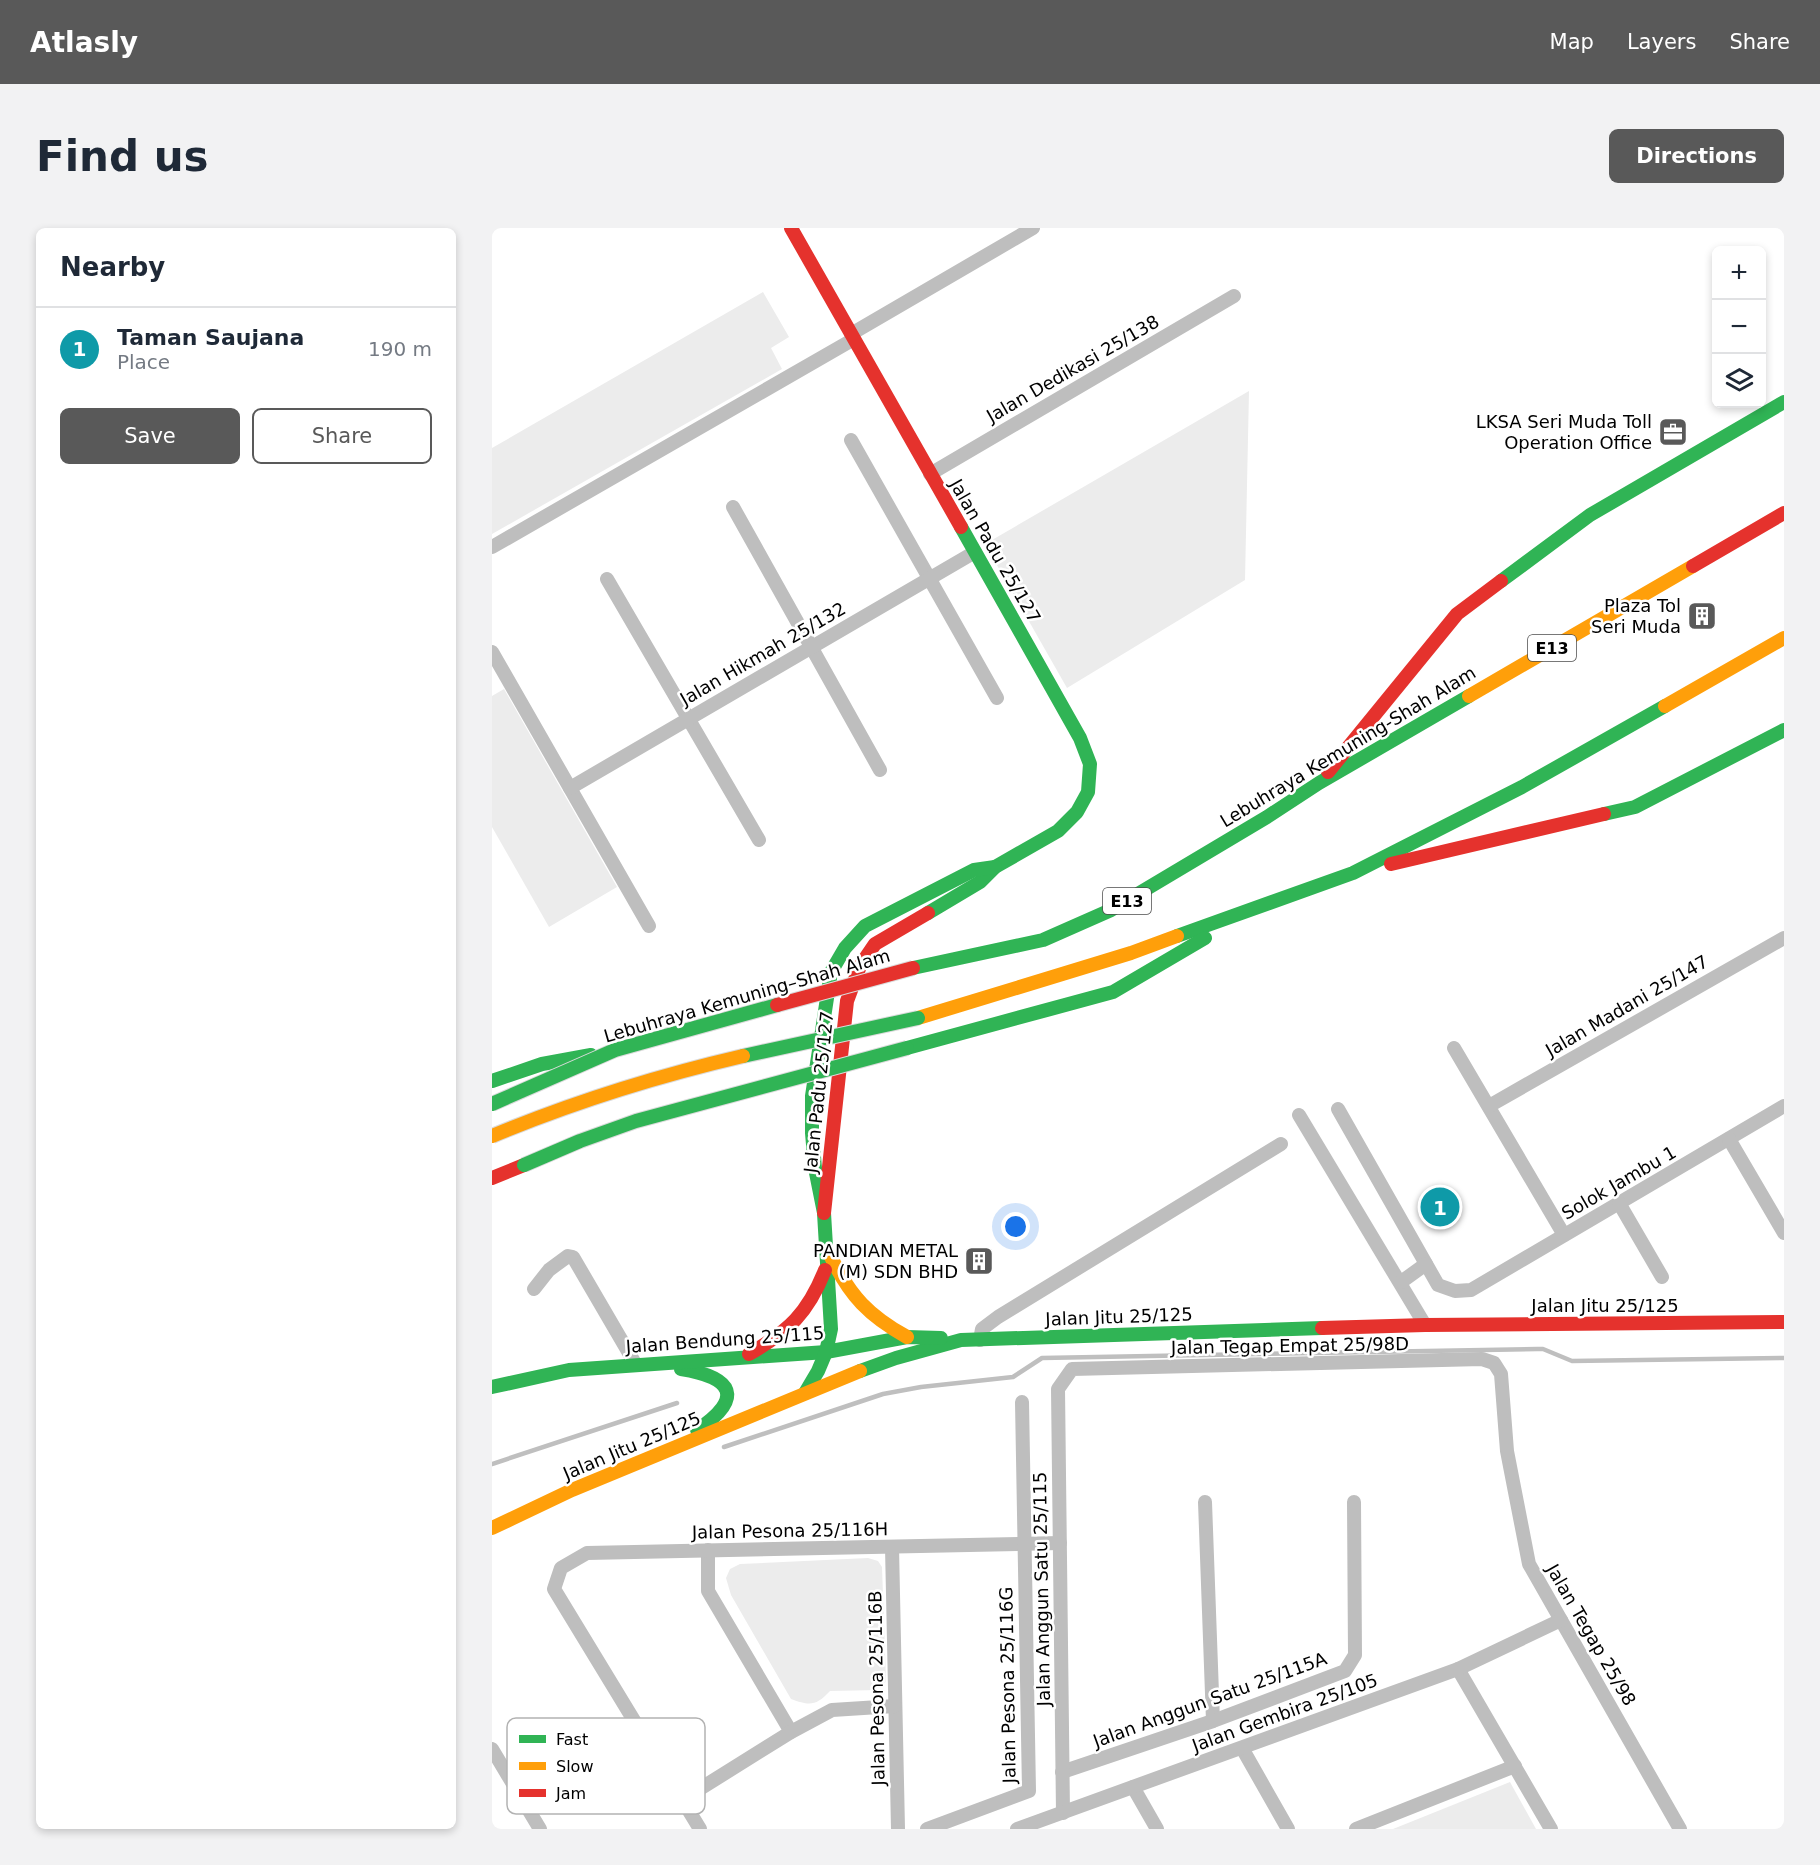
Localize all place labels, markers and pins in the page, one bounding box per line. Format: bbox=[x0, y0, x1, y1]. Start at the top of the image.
place label: LKSA Seri Muda Toll Operation Office bbox=[1476, 411, 1652, 453]
office icon: LKSA Seri Muda Toll Operation Office bbox=[1657, 416, 1689, 448]
place label: Plaza Tol Seri Muda bbox=[1591, 595, 1681, 637]
building icon: Plaza Tol Seri Muda bbox=[1686, 600, 1718, 632]
pin: 1 bbox=[1420, 1184, 1460, 1230]
place label: PANDIAN METAL (M) SDN BHD bbox=[813, 1240, 958, 1282]
building icon: PANDIAN METAL (M) SDN BHD bbox=[963, 1245, 995, 1277]

